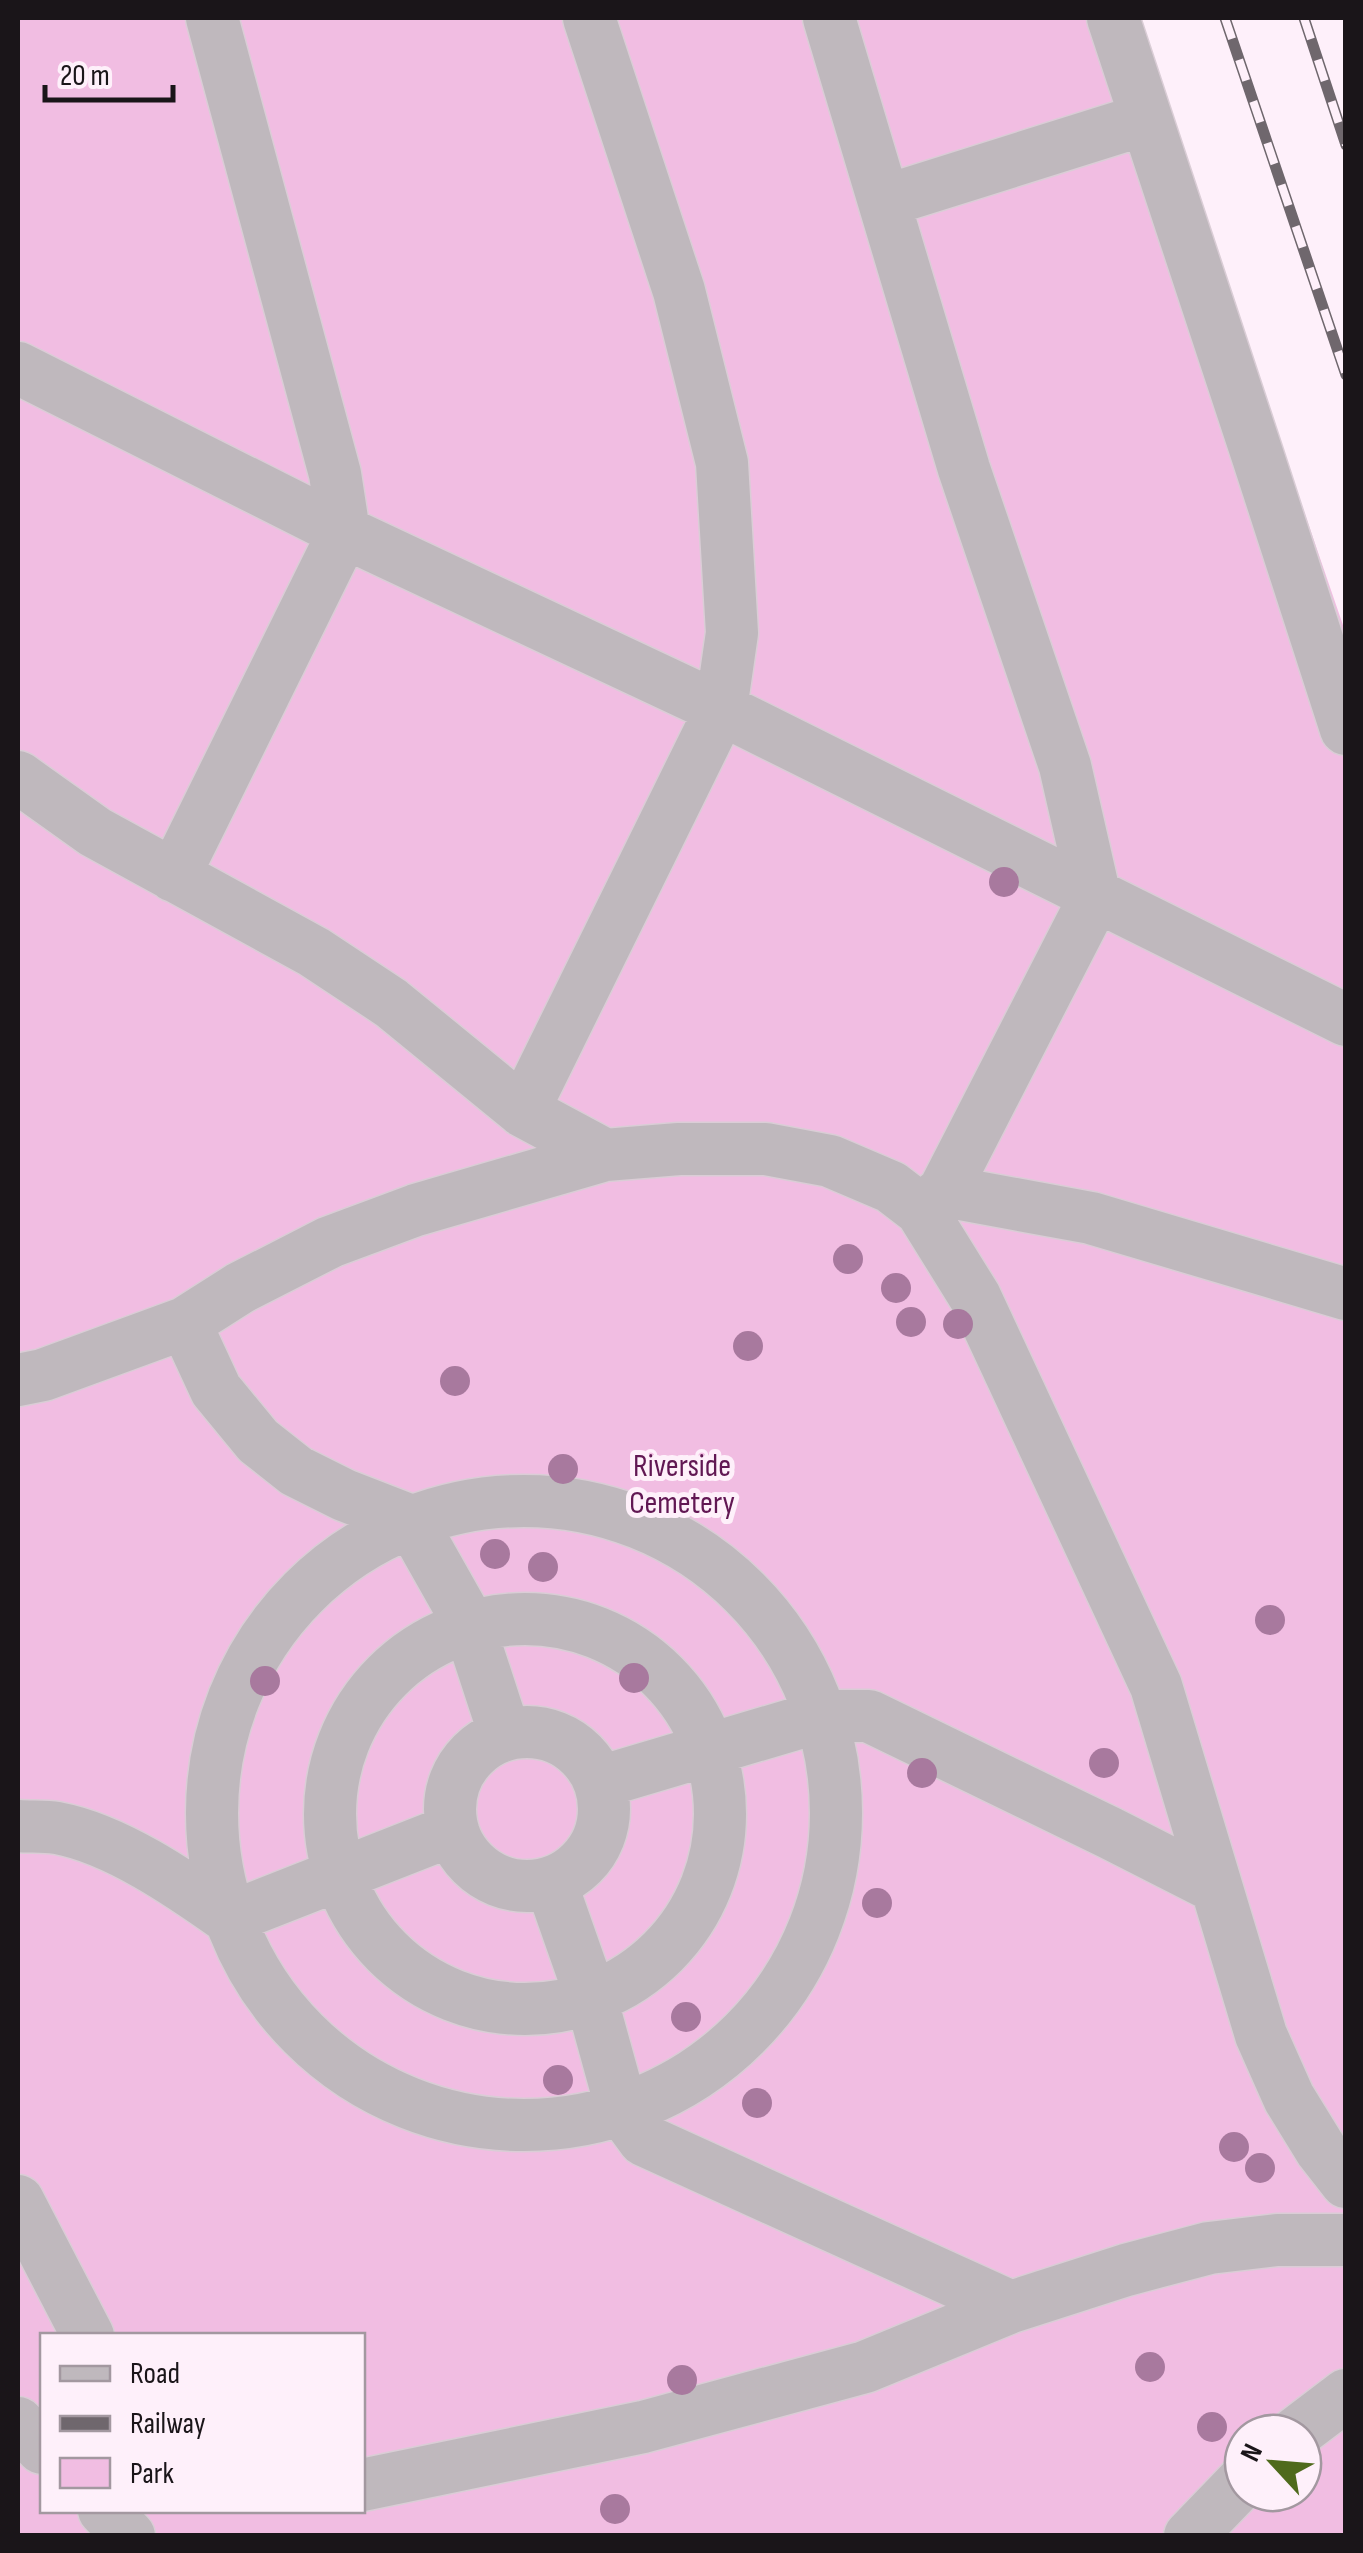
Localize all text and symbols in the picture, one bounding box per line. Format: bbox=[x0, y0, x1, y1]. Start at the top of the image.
scale bar bbox=[45, 40, 172, 102]
text: 20 m bbox=[60, 58, 110, 94]
park label: Riverside Cemetery bbox=[629, 1447, 735, 1523]
legend bbox=[40, 2333, 365, 2513]
text: Road bbox=[130, 2356, 180, 2392]
text: Railway bbox=[130, 2406, 206, 2442]
north arrow bbox=[1223, 2413, 1323, 2513]
text: N bbox=[1234, 2439, 1270, 2467]
text: Park bbox=[130, 2456, 174, 2492]

